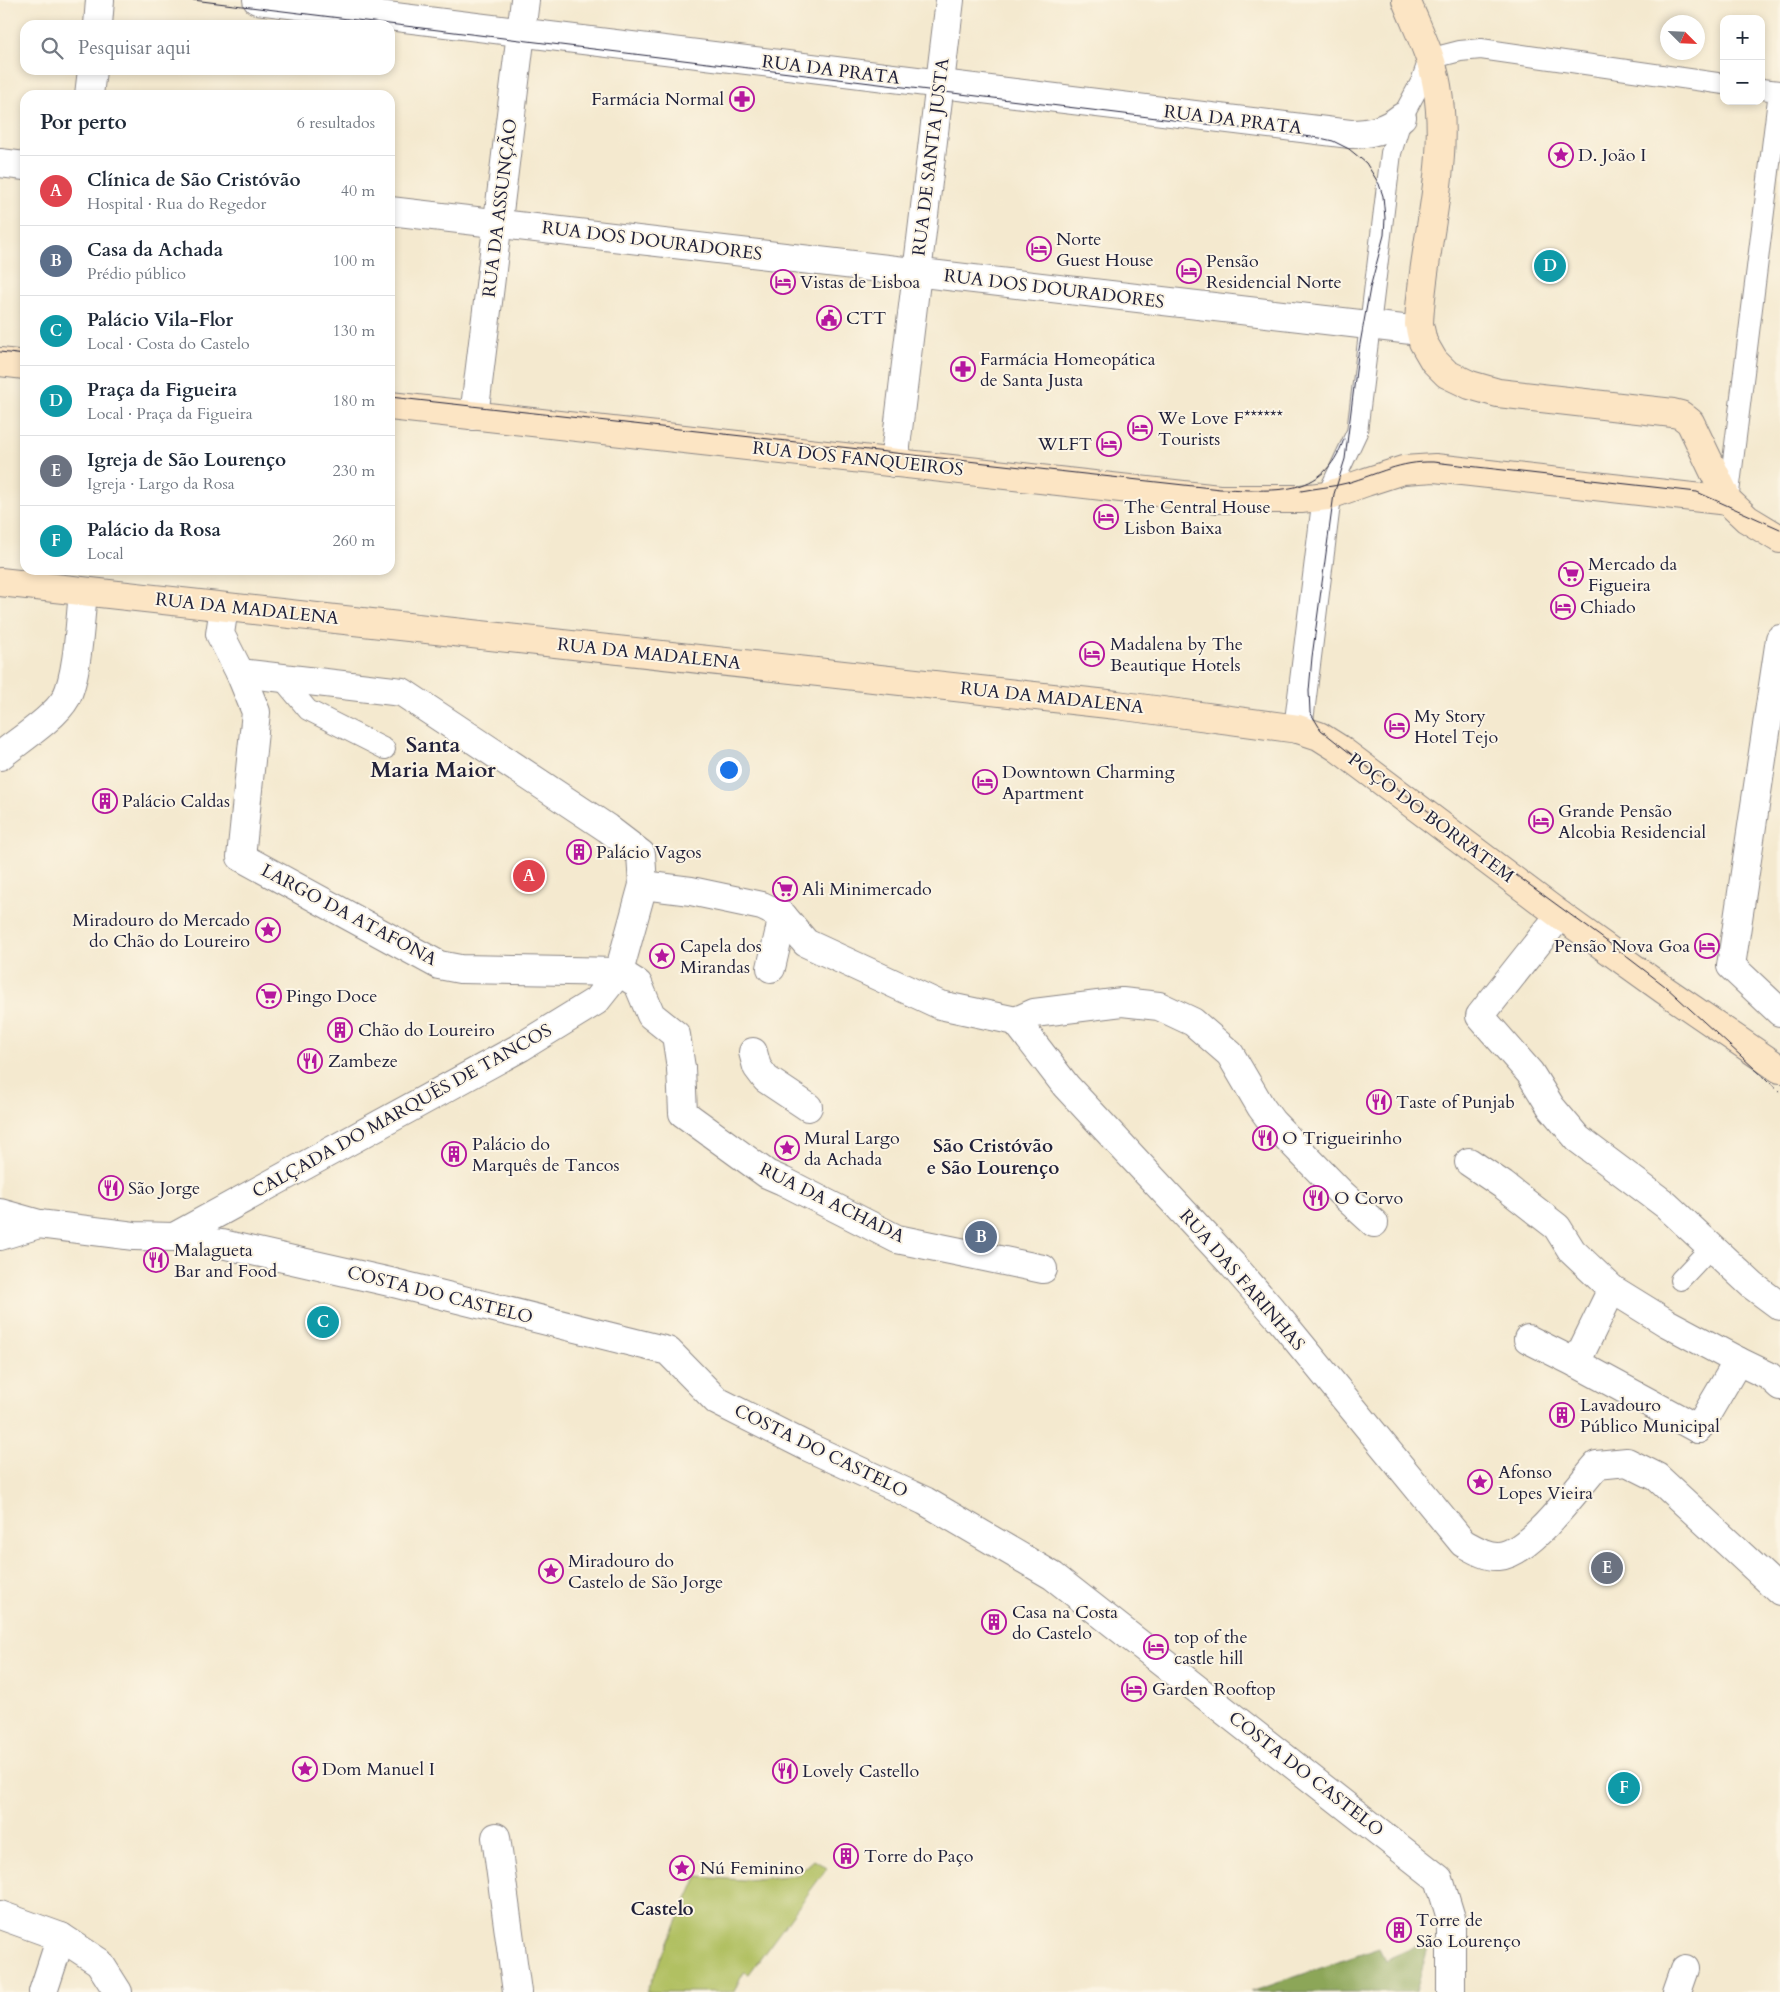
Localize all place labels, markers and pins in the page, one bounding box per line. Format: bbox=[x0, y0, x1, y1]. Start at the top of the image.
pharmacy icon: Farmácia Normal bbox=[729, 86, 755, 112]
place label: Farmácia Normal bbox=[591, 87, 724, 112]
place icon: D. João I bbox=[1548, 142, 1574, 168]
place label: D. João I bbox=[1578, 143, 1646, 168]
place label: Norte Guest House bbox=[1056, 227, 1154, 273]
hotel icon: Norte Guest House bbox=[1026, 236, 1052, 262]
pin: D bbox=[1534, 247, 1566, 285]
place label: Pensão Residencial Norte bbox=[1206, 249, 1342, 295]
hotel icon: Pensão Residencial Norte bbox=[1176, 258, 1202, 284]
hotel icon: Vistas de Lisboa bbox=[770, 269, 796, 295]
place label: Vistas de Lisboa bbox=[800, 270, 921, 295]
public building icon: CTT bbox=[816, 305, 842, 331]
place label: CTT bbox=[846, 306, 886, 331]
place label: Farmácia Homeopática de Santa Justa bbox=[980, 347, 1156, 393]
pharmacy icon: Farmácia Homeopática de Santa Justa bbox=[950, 356, 976, 382]
place label: We Love F****** Tourists bbox=[1157, 406, 1283, 452]
hotel icon: We Love F****** Tourists bbox=[1127, 415, 1153, 441]
hotel icon: WLFT bbox=[1096, 431, 1122, 457]
place label: WLFT bbox=[1037, 432, 1092, 457]
place label: The Central House Lisbon Baixa bbox=[1124, 495, 1271, 541]
hotel icon: The Central House Lisbon Baixa bbox=[1093, 504, 1119, 530]
place label: Mercado da Figueira bbox=[1588, 552, 1677, 598]
supermarket icon: Mercado da Figueira bbox=[1558, 561, 1584, 587]
hotel icon: Chiado bbox=[1550, 594, 1576, 620]
place label: Chiado bbox=[1580, 595, 1636, 620]
place label: Madalena by The Beautique Hotels bbox=[1110, 632, 1243, 678]
hotel icon: Madalena by The Beautique Hotels bbox=[1079, 641, 1105, 667]
place label: My Story Hotel Tejo bbox=[1414, 704, 1498, 750]
hotel icon: My Story Hotel Tejo bbox=[1384, 713, 1410, 739]
place label: Downtown Charming Apartment bbox=[1002, 760, 1175, 806]
hotel icon: Downtown Charming Apartment bbox=[972, 769, 998, 795]
building icon: Palácio Caldas bbox=[92, 788, 118, 814]
place label: Palácio Caldas bbox=[122, 789, 230, 814]
place label: Grande Pensão Alcobia Residencial bbox=[1558, 799, 1706, 845]
hotel icon: Grande Pensão Alcobia Residencial bbox=[1528, 808, 1554, 834]
building icon: Palácio Vagos bbox=[566, 839, 592, 865]
place label: Palácio Vagos bbox=[596, 840, 701, 865]
pin: A bbox=[513, 857, 545, 895]
supermarket icon: Ali Minimercado bbox=[772, 876, 798, 902]
place label: Ali Minimercado bbox=[802, 877, 932, 902]
place label: Miradouro do Mercado do Chão do Loureiro bbox=[72, 908, 250, 954]
place icon: Miradouro do Mercado do Chão do Loureiro bbox=[255, 917, 281, 943]
hotel icon: Pensão Nova Goa bbox=[1694, 933, 1720, 959]
place label: Capela dos Mirandas bbox=[680, 934, 762, 980]
place label: Pensão Nova Goa bbox=[1554, 934, 1690, 959]
place icon: Capela dos Mirandas bbox=[649, 943, 675, 969]
supermarket icon: Pingo Doce bbox=[256, 983, 282, 1009]
place label: Pingo Doce bbox=[286, 984, 377, 1009]
building icon: Chão do Loureiro bbox=[327, 1017, 353, 1043]
place label: Chão do Loureiro bbox=[358, 1018, 495, 1043]
restaurant icon: Zambeze bbox=[297, 1048, 323, 1074]
place label: Zambeze bbox=[328, 1049, 398, 1074]
restaurant icon: Taste of Punjab bbox=[1366, 1089, 1392, 1115]
place label: Taste of Punjab bbox=[1396, 1090, 1515, 1115]
restaurant icon: O Trigueirinho bbox=[1252, 1125, 1278, 1151]
place label: Mural Largo da Achada bbox=[804, 1126, 900, 1172]
place label: O Trigueirinho bbox=[1282, 1126, 1402, 1151]
place label: Palácio do Marquês de Tancos bbox=[472, 1132, 620, 1178]
place icon: Mural Largo da Achada bbox=[774, 1135, 800, 1161]
building icon: Palácio do Marquês de Tancos bbox=[441, 1141, 467, 1167]
restaurant icon: São Jorge bbox=[98, 1175, 124, 1201]
place label: São Jorge bbox=[128, 1176, 200, 1201]
restaurant icon: O Corvo bbox=[1303, 1185, 1329, 1211]
place label: O Corvo bbox=[1334, 1186, 1404, 1211]
pin: B bbox=[965, 1218, 997, 1256]
place label: Malagueta Bar and Food bbox=[174, 1238, 278, 1284]
restaurant icon: Malagueta Bar and Food bbox=[143, 1247, 169, 1273]
pin: C bbox=[307, 1303, 339, 1341]
place label: Lavadouro Público Municipal bbox=[1580, 1393, 1720, 1439]
building icon: Lavadouro Público Municipal bbox=[1549, 1402, 1575, 1428]
place label: Afonso Lopes Vieira bbox=[1498, 1460, 1593, 1506]
place icon: Afonso Lopes Vieira bbox=[1467, 1469, 1493, 1495]
place label: Miradouro do Castelo de São Jorge bbox=[568, 1549, 723, 1595]
pin: E bbox=[1591, 1549, 1623, 1587]
place icon: Miradouro do Castelo de São Jorge bbox=[538, 1558, 564, 1584]
place label: Casa na Costa do Castelo bbox=[1012, 1600, 1118, 1646]
building icon: Casa na Costa do Castelo bbox=[981, 1609, 1007, 1635]
place label: top of the castle hill bbox=[1174, 1625, 1248, 1671]
hotel icon: top of the castle hill bbox=[1143, 1634, 1169, 1660]
hotel icon: Garden Rooftop bbox=[1121, 1676, 1147, 1702]
place label: Garden Rooftop bbox=[1152, 1677, 1276, 1702]
place icon: Dom Manuel I bbox=[292, 1756, 318, 1782]
place label: Dom Manuel I bbox=[322, 1757, 435, 1782]
restaurant icon: Lovely Castello bbox=[772, 1758, 798, 1784]
place label: Lovely Castello bbox=[802, 1759, 919, 1784]
pin: F bbox=[1608, 1769, 1640, 1807]
building icon: Torre do Paço bbox=[833, 1843, 859, 1869]
place label: Torre do Paço bbox=[864, 1844, 974, 1869]
place icon: Nú Feminino bbox=[669, 1855, 695, 1881]
place label: Nú Feminino bbox=[700, 1856, 804, 1881]
place label: Torre de São Lourenço bbox=[1416, 1908, 1521, 1954]
building icon: Torre de São Lourenço bbox=[1386, 1917, 1412, 1943]

